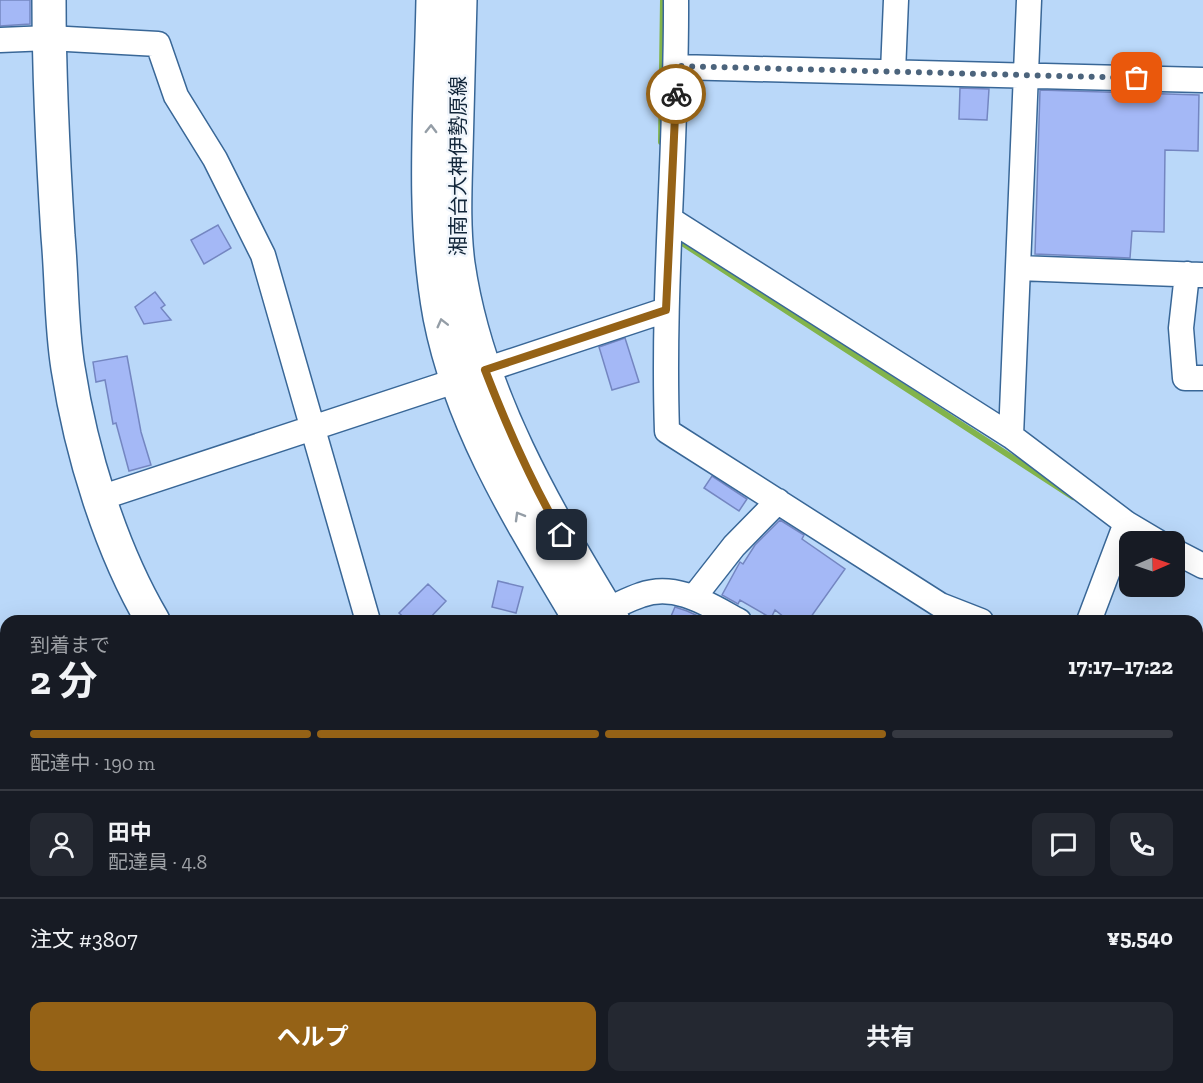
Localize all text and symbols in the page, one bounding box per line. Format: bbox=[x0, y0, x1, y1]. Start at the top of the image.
pin bbox=[1111, 52, 1162, 103]
icon: bag bbox=[1120, 61, 1153, 94]
courier bbox=[646, 64, 706, 124]
street label: 湘南台大神伊勢原線 bbox=[446, 76, 470, 256]
icon: bike bbox=[660, 78, 693, 111]
one-way arrow bbox=[425, 125, 437, 134]
one-way arrow bbox=[437, 318, 450, 328]
pin bbox=[536, 509, 587, 560]
one-way arrow bbox=[515, 512, 526, 522]
icon: home bbox=[545, 518, 578, 551]
north arrow bbox=[1119, 531, 1185, 597]
map controls bbox=[1119, 531, 1185, 597]
text: 到着まで bbox=[30, 633, 110, 657]
text: 17:17–17:22 bbox=[1068, 653, 1173, 680]
text: 2 分 bbox=[30, 657, 97, 704]
text: 配達中 · 190 m bbox=[30, 751, 155, 775]
button: person bbox=[30, 813, 93, 876]
button: chat bbox=[1032, 813, 1095, 876]
button: phone bbox=[1110, 813, 1173, 876]
text: 田中 bbox=[108, 819, 152, 846]
text: 配達員 · 4.8 bbox=[108, 850, 207, 874]
text: ¥5,540 bbox=[1107, 924, 1173, 951]
text: 注文 #3807 bbox=[30, 926, 138, 953]
button: ヘルプ bbox=[30, 1002, 596, 1071]
button: 共有 bbox=[608, 1002, 1173, 1071]

